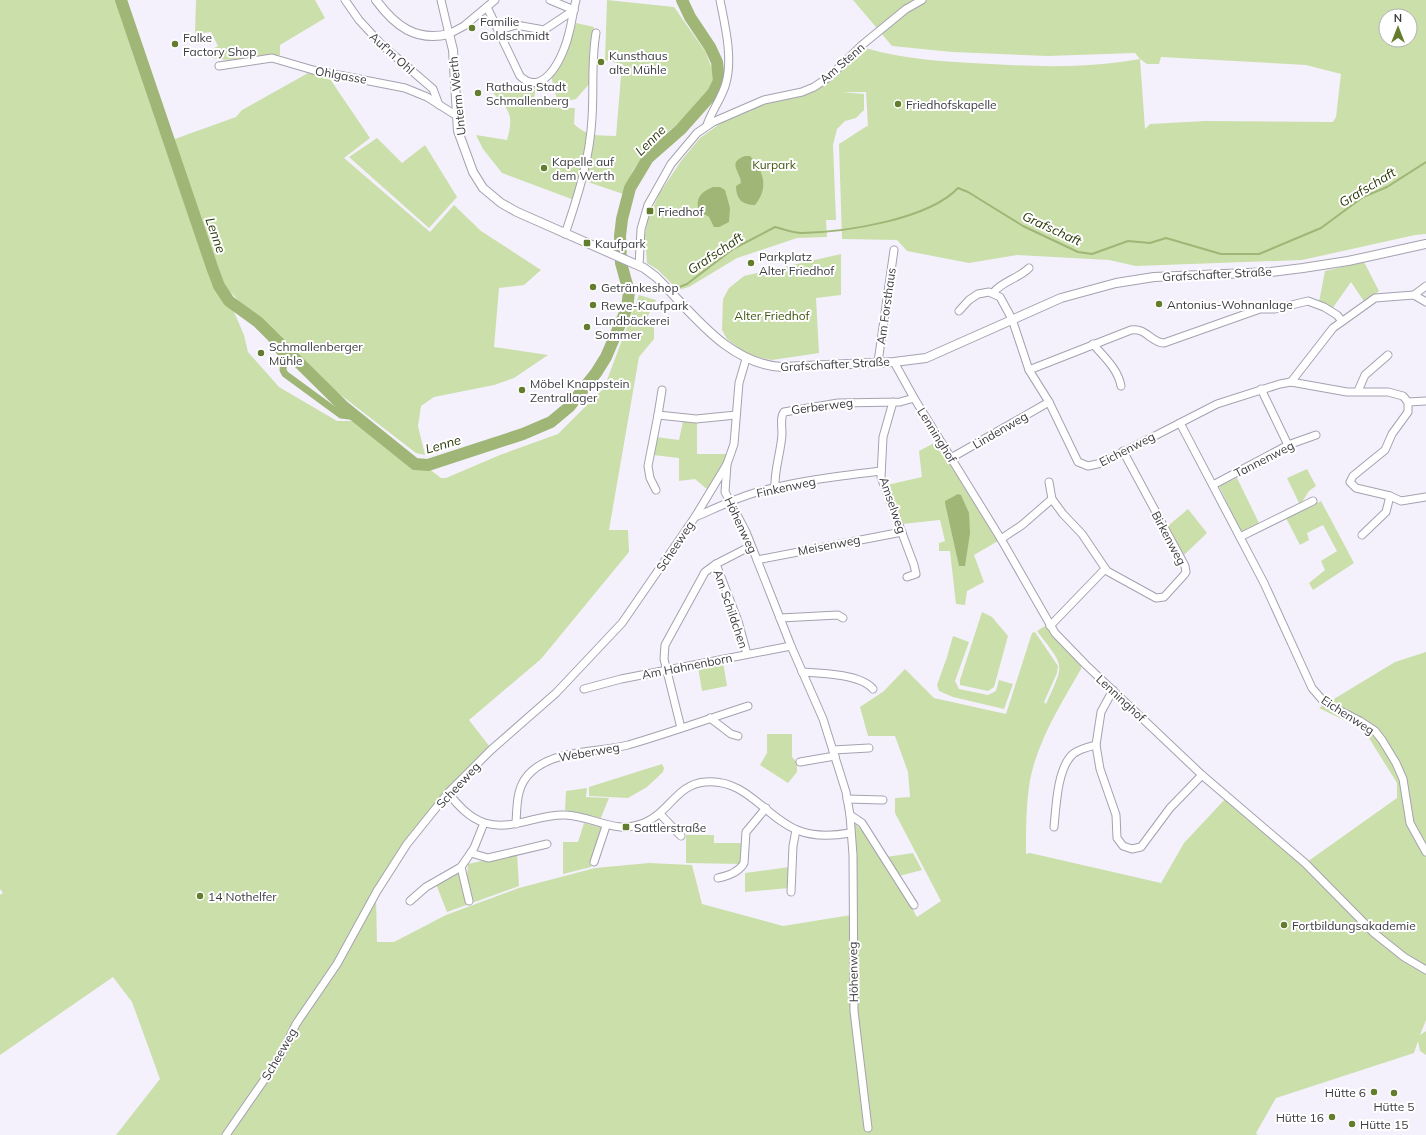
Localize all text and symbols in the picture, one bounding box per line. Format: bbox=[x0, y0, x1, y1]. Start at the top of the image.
north arrow bbox=[1378, 8, 1418, 48]
text: N bbox=[1394, 11, 1402, 25]
place label: Familie Goldschmidt bbox=[480, 14, 549, 43]
marker: Familie Goldschmidt bbox=[467, 23, 477, 33]
street label: Auf'm Ohl bbox=[366, 29, 418, 77]
place label: Falke Factory Shop bbox=[183, 30, 256, 59]
marker: Falke Factory Shop bbox=[170, 39, 180, 49]
street label: Am Stenn bbox=[816, 39, 868, 87]
place label: Kunsthaus alte Mühle bbox=[609, 48, 668, 77]
street label: Unterm Werth bbox=[445, 56, 469, 136]
marker: Kunsthaus alte Mühle bbox=[596, 57, 606, 67]
street label: Ohlgasse bbox=[314, 63, 368, 87]
place label: Rathaus Stadt Schmallenberg bbox=[486, 79, 569, 108]
marker: Rathaus Stadt Schmallenberg bbox=[473, 88, 483, 98]
place label: Friedhofskapelle bbox=[906, 97, 997, 112]
marker: Friedhofskapelle bbox=[893, 99, 903, 109]
water label: Lenne bbox=[631, 121, 669, 159]
place label: Kapelle auf dem Werth bbox=[552, 154, 615, 183]
park label: Kurpark bbox=[752, 157, 797, 172]
marker: Kapelle auf dem Werth bbox=[539, 163, 549, 173]
water label: Grafschaft bbox=[1336, 164, 1399, 210]
place label: Friedhof bbox=[658, 204, 704, 219]
marker: Friedhof bbox=[645, 206, 655, 216]
water label: Grafschaft bbox=[1020, 207, 1084, 249]
water label: Lenne bbox=[203, 215, 229, 255]
water label: Grafschaft bbox=[684, 228, 746, 277]
place label: Kaufpark bbox=[595, 236, 647, 251]
marker: Kaufpark bbox=[582, 238, 592, 248]
place label: Parkplatz Alter Friedhof bbox=[759, 249, 835, 278]
marker: Parkplatz Alter Friedhof bbox=[746, 258, 756, 268]
street label: Grafschafter Straße bbox=[1162, 264, 1272, 284]
street label: Am Forsthaus bbox=[873, 267, 899, 345]
place label: Getränkeshop bbox=[601, 280, 679, 295]
marker: Getränkeshop bbox=[588, 282, 598, 292]
place label: Antonius-Wohnanlage bbox=[1167, 297, 1293, 312]
place label: Rewe-Kaufpark bbox=[601, 298, 689, 313]
marker: Antonius-Wohnanlage bbox=[1154, 299, 1164, 309]
marker: Rewe-Kaufpark bbox=[588, 300, 598, 310]
park label: Alter Friedhof bbox=[734, 308, 811, 323]
place label: Landbäckerei Sommer bbox=[595, 313, 670, 342]
marker: Landbäckerei Sommer bbox=[582, 322, 592, 332]
place label: Schmallenberger Mühle bbox=[269, 339, 363, 368]
marker: Schmallenberger Mühle bbox=[256, 348, 266, 358]
street label: Grafschafter Straße bbox=[780, 354, 890, 374]
place label: Möbel Knappstein Zentrallager bbox=[530, 376, 630, 405]
marker: Möbel Knappstein Zentrallager bbox=[517, 385, 527, 395]
street label: Gerberweg bbox=[790, 395, 854, 417]
street label: Lenninghof bbox=[914, 405, 960, 466]
street label: Lindenweg bbox=[970, 408, 1030, 452]
street label: Eichenweg bbox=[1097, 429, 1157, 469]
water label: Lenne bbox=[423, 431, 463, 457]
street label: Tannenweg bbox=[1232, 438, 1296, 480]
street label: Finkenweg bbox=[755, 473, 817, 501]
street label: Amselweg bbox=[876, 475, 910, 535]
street label: Höhenweg bbox=[721, 494, 761, 556]
street label: Birkenweg bbox=[1149, 508, 1189, 568]
street label: Scheeweg bbox=[653, 518, 697, 574]
street label: Meisenweg bbox=[797, 532, 861, 558]
street label: Am Schildchen bbox=[710, 568, 752, 650]
street label: Am Hahnenborn bbox=[640, 650, 734, 682]
street label: Lenninghof bbox=[1093, 671, 1150, 725]
street label: Eichenweg bbox=[1319, 692, 1377, 738]
street label: Weberweg bbox=[557, 739, 621, 765]
street label: Scheeweg bbox=[433, 759, 483, 811]
place label: Sattlerstraße bbox=[634, 820, 706, 835]
marker: Sattlerstraße bbox=[621, 822, 631, 832]
place label: 14 Nothelfer bbox=[208, 889, 277, 904]
marker: 14 Nothelfer bbox=[195, 891, 205, 901]
place label: Fortbildungsakademie bbox=[1292, 918, 1416, 933]
marker: Fortbildungsakademie bbox=[1279, 920, 1289, 930]
street label: Höhenweg bbox=[845, 942, 861, 1002]
street label: Scheeweg bbox=[258, 1025, 300, 1083]
place label: Hütte 6 bbox=[1325, 1085, 1366, 1100]
marker: Hütte 6 bbox=[1369, 1087, 1379, 1097]
marker: Hütte 5 bbox=[1389, 1088, 1399, 1098]
place label: Hütte 5 bbox=[1373, 1099, 1415, 1114]
place label: Hütte 16 bbox=[1276, 1110, 1324, 1125]
marker: Hütte 16 bbox=[1327, 1112, 1337, 1122]
place label: Hütte 15 bbox=[1360, 1117, 1408, 1132]
marker: Hütte 15 bbox=[1347, 1119, 1357, 1129]

